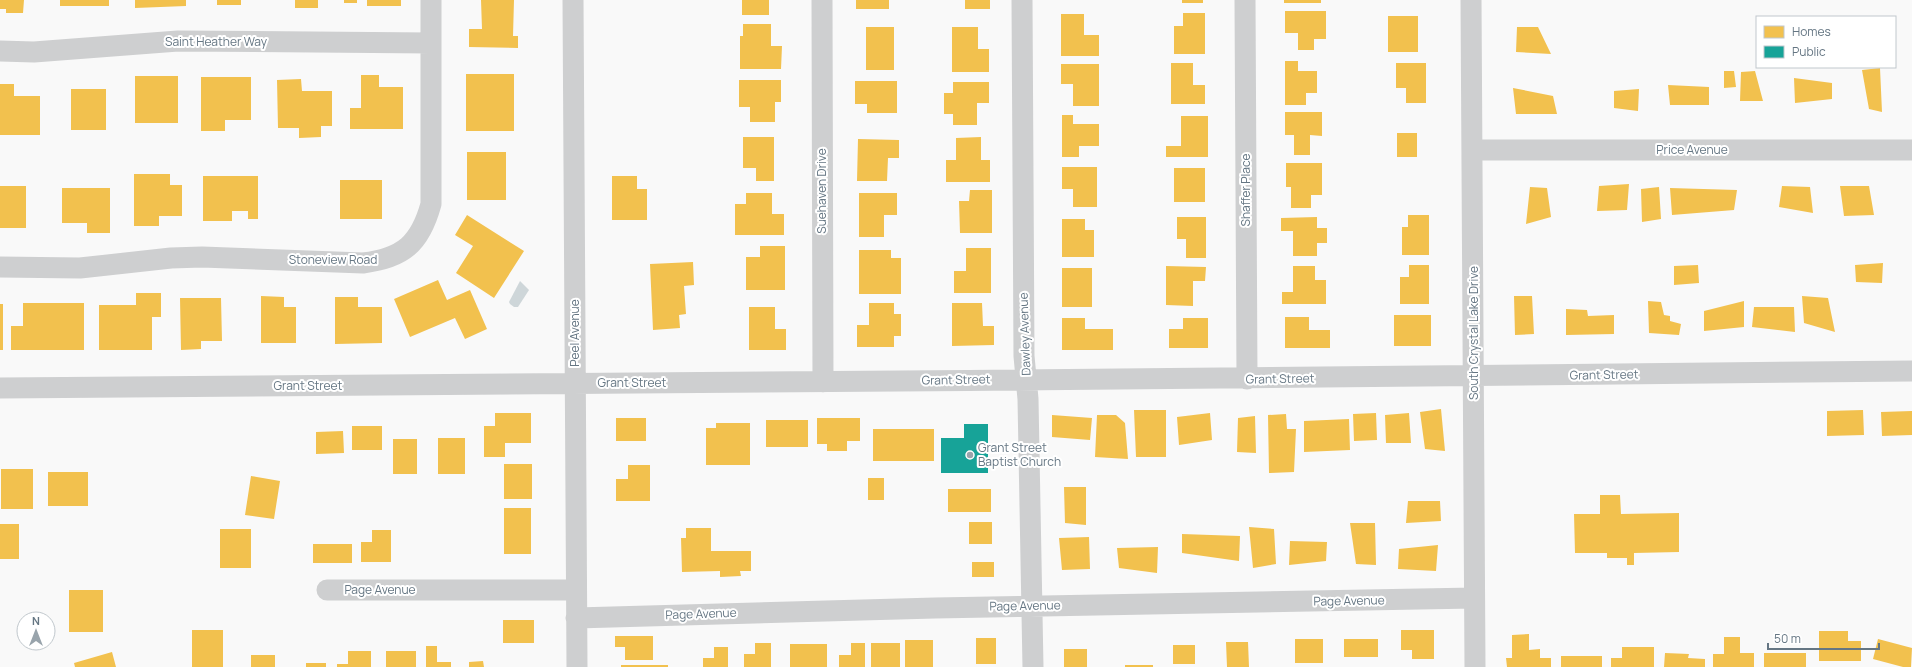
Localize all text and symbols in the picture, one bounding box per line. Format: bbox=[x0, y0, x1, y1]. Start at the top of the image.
legend bbox=[1756, 16, 1896, 68]
text: Homes bbox=[1792, 23, 1831, 40]
street label: Saint Heather Way bbox=[165, 33, 268, 50]
text: Public bbox=[1792, 43, 1826, 60]
street label: Price Avenue bbox=[1656, 141, 1728, 158]
street label: Suehaven Drive bbox=[813, 148, 830, 234]
street label: Shaffer Place bbox=[1237, 154, 1254, 226]
street label: Stoneview Road bbox=[289, 251, 377, 268]
street label: South Crystal Lake Drive bbox=[1465, 266, 1482, 400]
street label: Dawley Avenue bbox=[1015, 292, 1034, 376]
street label: Peel Avenue bbox=[566, 299, 583, 367]
street label: Grant Street bbox=[1569, 365, 1639, 384]
street label: Grant Street bbox=[1245, 369, 1315, 388]
street label: Grant Street bbox=[921, 370, 991, 389]
street label: Grant Street bbox=[598, 374, 667, 391]
street label: Grant Street bbox=[274, 377, 343, 394]
place label: Grant Street Baptist Church bbox=[978, 439, 1061, 470]
marker: Grant Street Baptist Church bbox=[965, 450, 975, 460]
street label: Page Avenue bbox=[344, 581, 416, 598]
street label: Page Avenue bbox=[1313, 591, 1385, 610]
street label: Page Avenue bbox=[989, 596, 1061, 615]
street label: Page Avenue bbox=[665, 604, 737, 623]
north arrow bbox=[16, 611, 56, 651]
text: N bbox=[32, 613, 40, 628]
scale bar bbox=[1768, 625, 1879, 651]
text: 50 m bbox=[1774, 630, 1801, 647]

